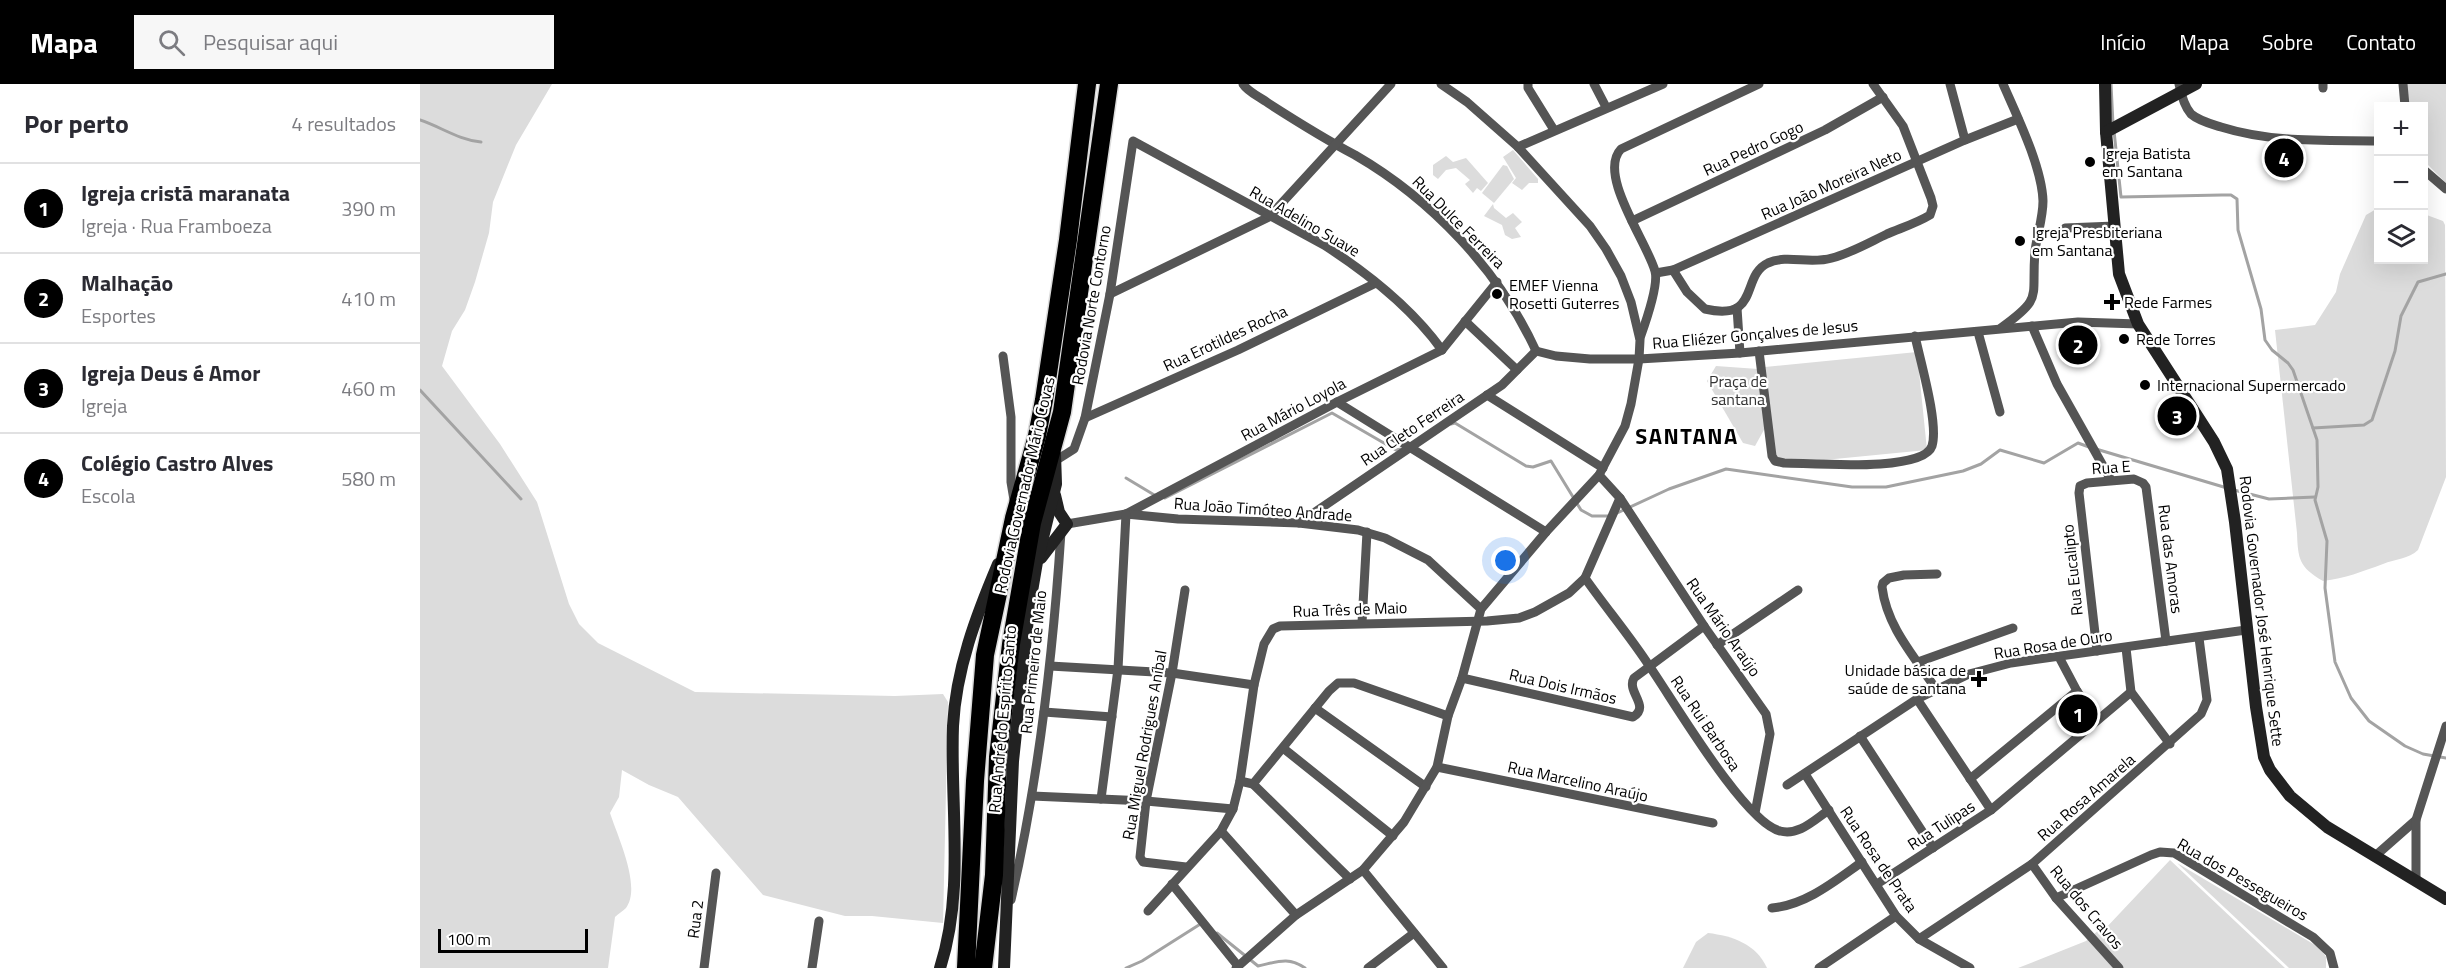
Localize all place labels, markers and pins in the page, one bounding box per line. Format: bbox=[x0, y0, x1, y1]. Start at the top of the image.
pin: 4 bbox=[2264, 136, 2304, 181]
place label: Igreja Batista em Santana bbox=[2102, 141, 2191, 183]
marker: Igreja Batista em Santana bbox=[2083, 155, 2097, 169]
place label: Igreja Presbiteriana em Santana bbox=[2032, 220, 2162, 262]
marker: Igreja Presbiteriana em Santana bbox=[2013, 234, 2027, 248]
place label: EMEF Vienna Rosetti Guterres bbox=[1509, 273, 1619, 315]
marker: EMEF Vienna Rosetti Guterres bbox=[1490, 287, 1504, 301]
place label: Rede Farmes bbox=[2124, 290, 2212, 314]
marker: Rede Farmes bbox=[2105, 295, 2119, 309]
pin: 2 bbox=[2058, 322, 2098, 368]
place label: Rede Torres bbox=[2136, 327, 2216, 351]
marker: Rede Torres bbox=[2117, 332, 2131, 346]
place label: Internacional Supermercado bbox=[2157, 373, 2346, 397]
marker: Internacional Supermercado bbox=[2138, 378, 2152, 392]
pin: 3 bbox=[2158, 394, 2196, 438]
place label: Unidade básica de saúde de santana bbox=[1845, 658, 1966, 700]
marker: Unidade básica de saúde de santana bbox=[1970, 670, 1988, 688]
pin: 1 bbox=[2058, 692, 2098, 736]

